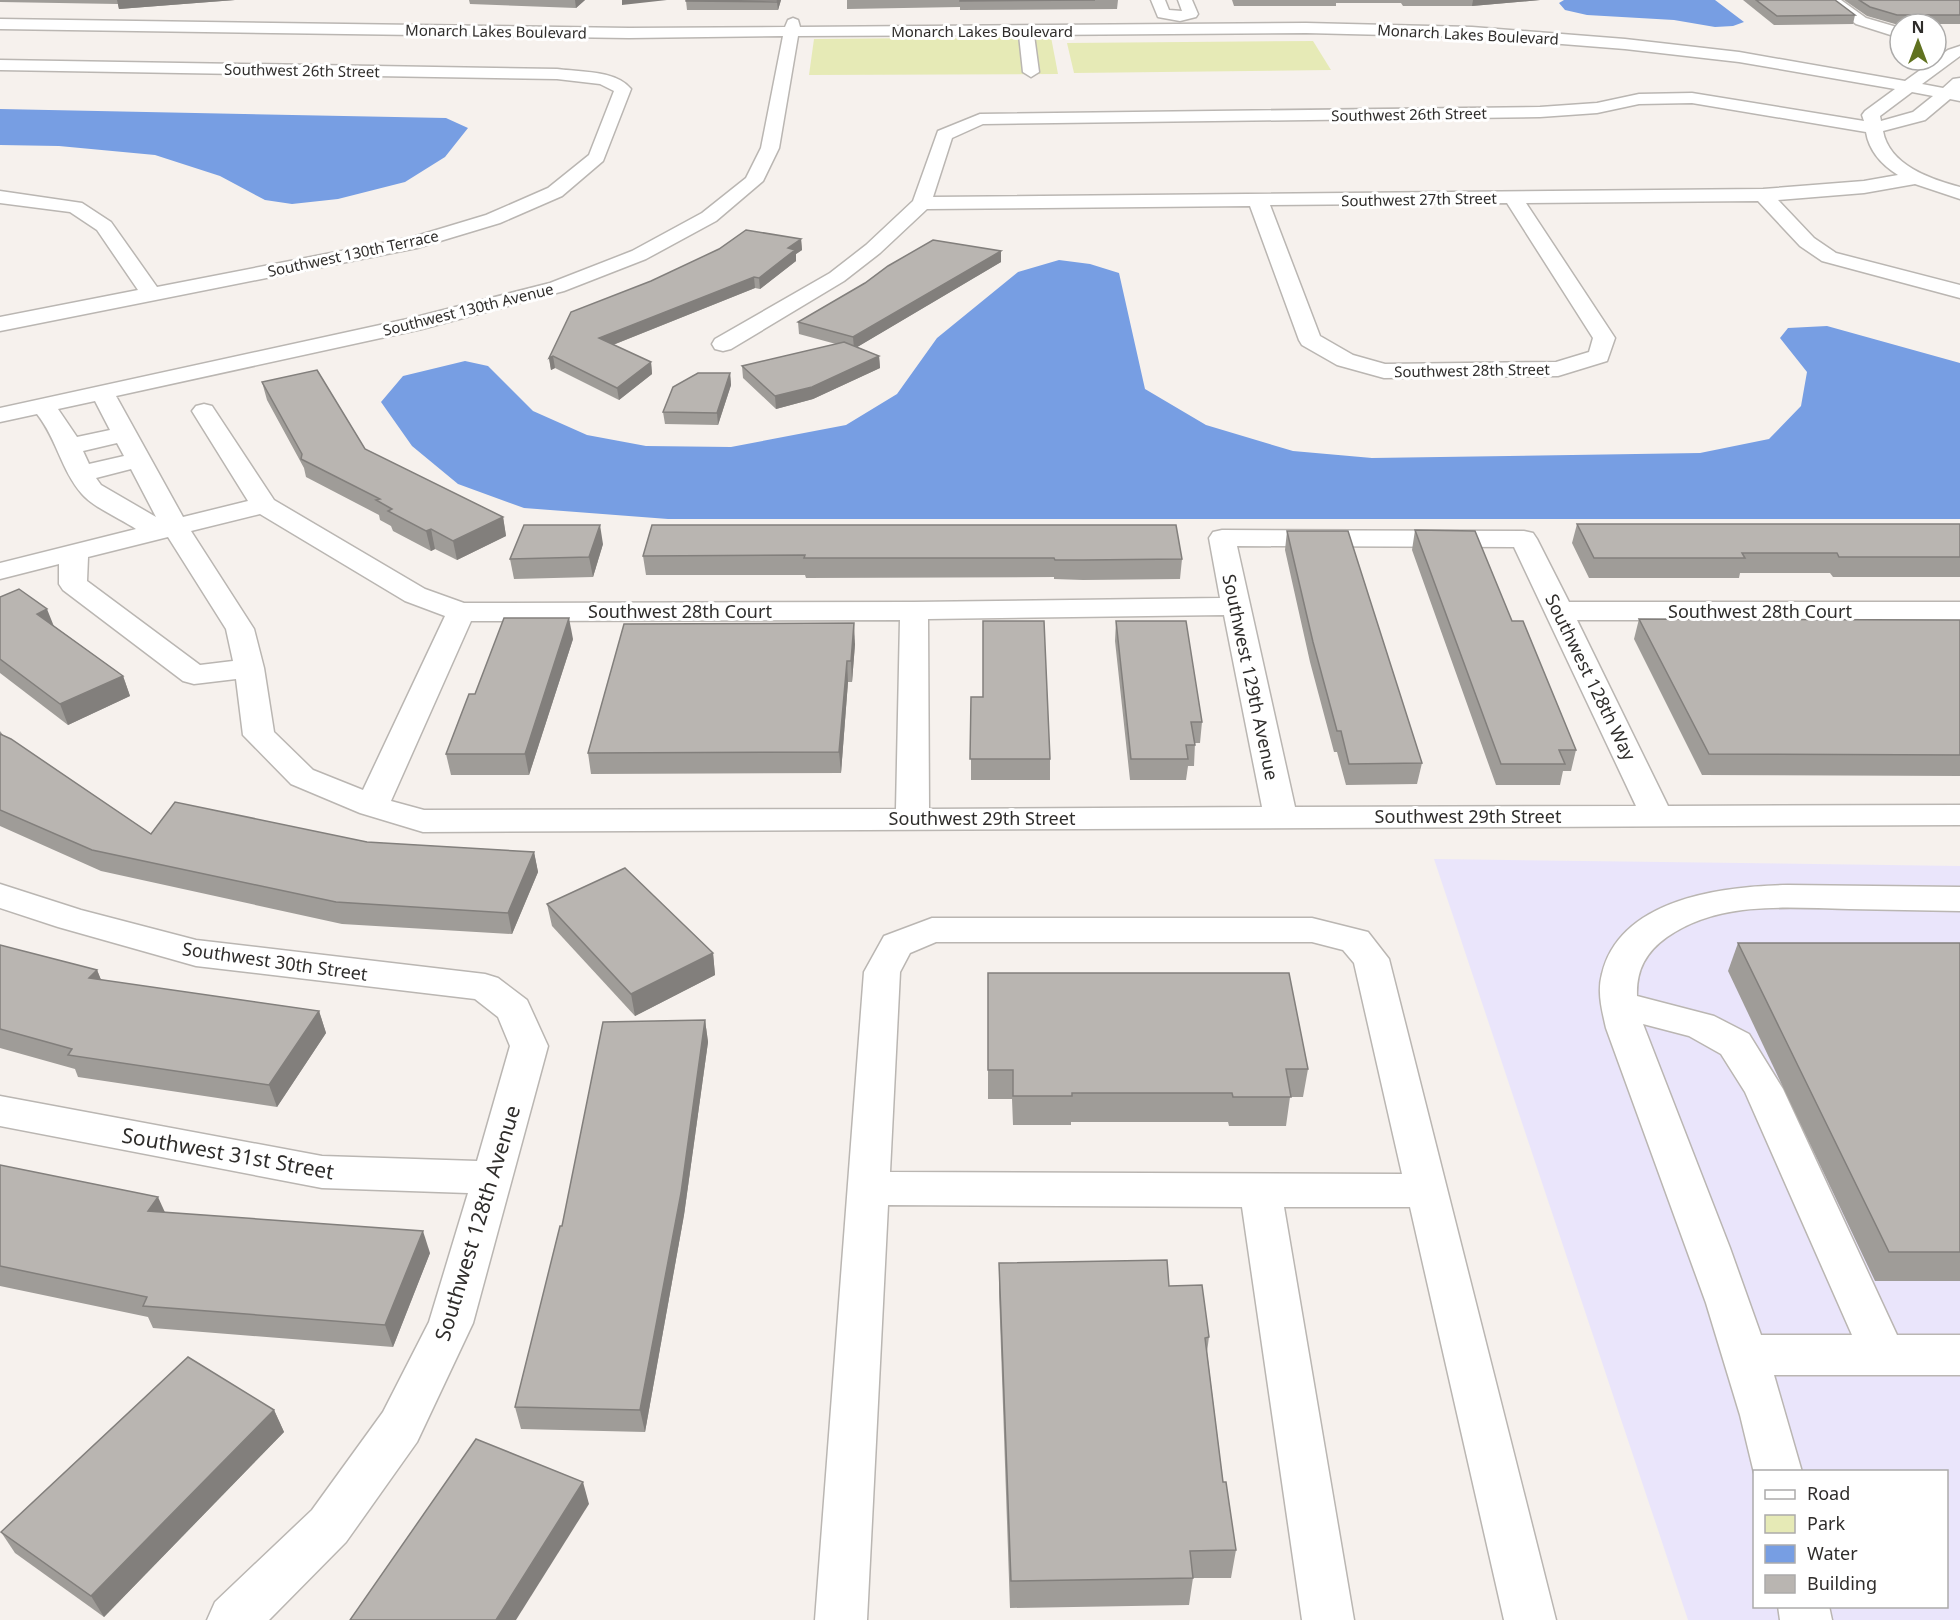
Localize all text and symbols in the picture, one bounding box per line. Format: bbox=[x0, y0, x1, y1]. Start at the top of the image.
north arrow bbox=[1888, 12, 1948, 72]
text: N bbox=[1911, 16, 1925, 38]
street label: Monarch Lakes Boulevard bbox=[405, 19, 587, 43]
street label: Monarch Lakes Boulevard bbox=[1377, 19, 1559, 49]
street label: Monarch Lakes Boulevard bbox=[891, 21, 1073, 41]
street label: Southwest 26th Street bbox=[224, 59, 381, 81]
street label: Southwest 26th Street bbox=[1331, 103, 1488, 125]
street label: Southwest 27th Street bbox=[1341, 188, 1498, 210]
street label: Southwest 130th Terrace bbox=[266, 225, 440, 281]
street label: Southwest 130th Avenue bbox=[381, 278, 555, 340]
street label: Southwest 28th Street bbox=[1394, 359, 1551, 381]
street label: Southwest 129th Avenue bbox=[1217, 572, 1285, 782]
street label: Southwest 128th Way bbox=[1540, 590, 1642, 765]
street label: Southwest 28th Court bbox=[588, 599, 772, 623]
street label: Southwest 28th Court bbox=[1668, 599, 1852, 623]
street label: Southwest 29th Street bbox=[1375, 804, 1562, 828]
street label: Southwest 29th Street bbox=[889, 806, 1076, 830]
street label: Southwest 30th Street bbox=[181, 936, 370, 986]
street label: Southwest 128th Avenue bbox=[428, 1102, 526, 1344]
street label: Southwest 31st Street bbox=[120, 1121, 337, 1186]
legend bbox=[1753, 1470, 1948, 1608]
text: Road bbox=[1807, 1481, 1850, 1505]
text: Park bbox=[1807, 1511, 1845, 1535]
text: Water bbox=[1807, 1541, 1858, 1565]
text: Building bbox=[1807, 1571, 1877, 1595]

